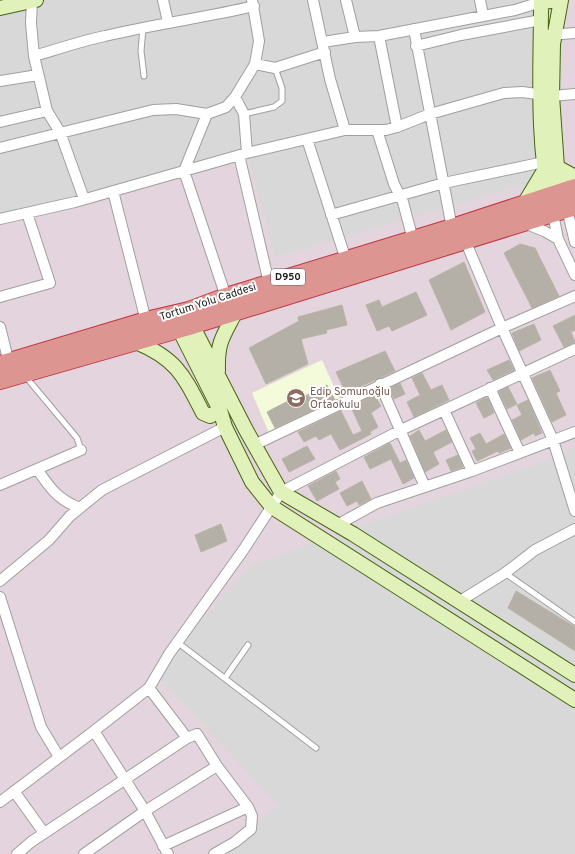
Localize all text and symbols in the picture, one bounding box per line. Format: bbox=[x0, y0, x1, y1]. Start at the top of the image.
road number: D950 bbox=[271, 269, 305, 285]
street label: Tortum Yolu Caddesi bbox=[158, 280, 258, 324]
place label: Edip Somunoğlu Ortaokulu bbox=[310, 385, 390, 412]
school or university icon: Edip Somunoğlu Ortaokulu bbox=[285, 387, 307, 409]

